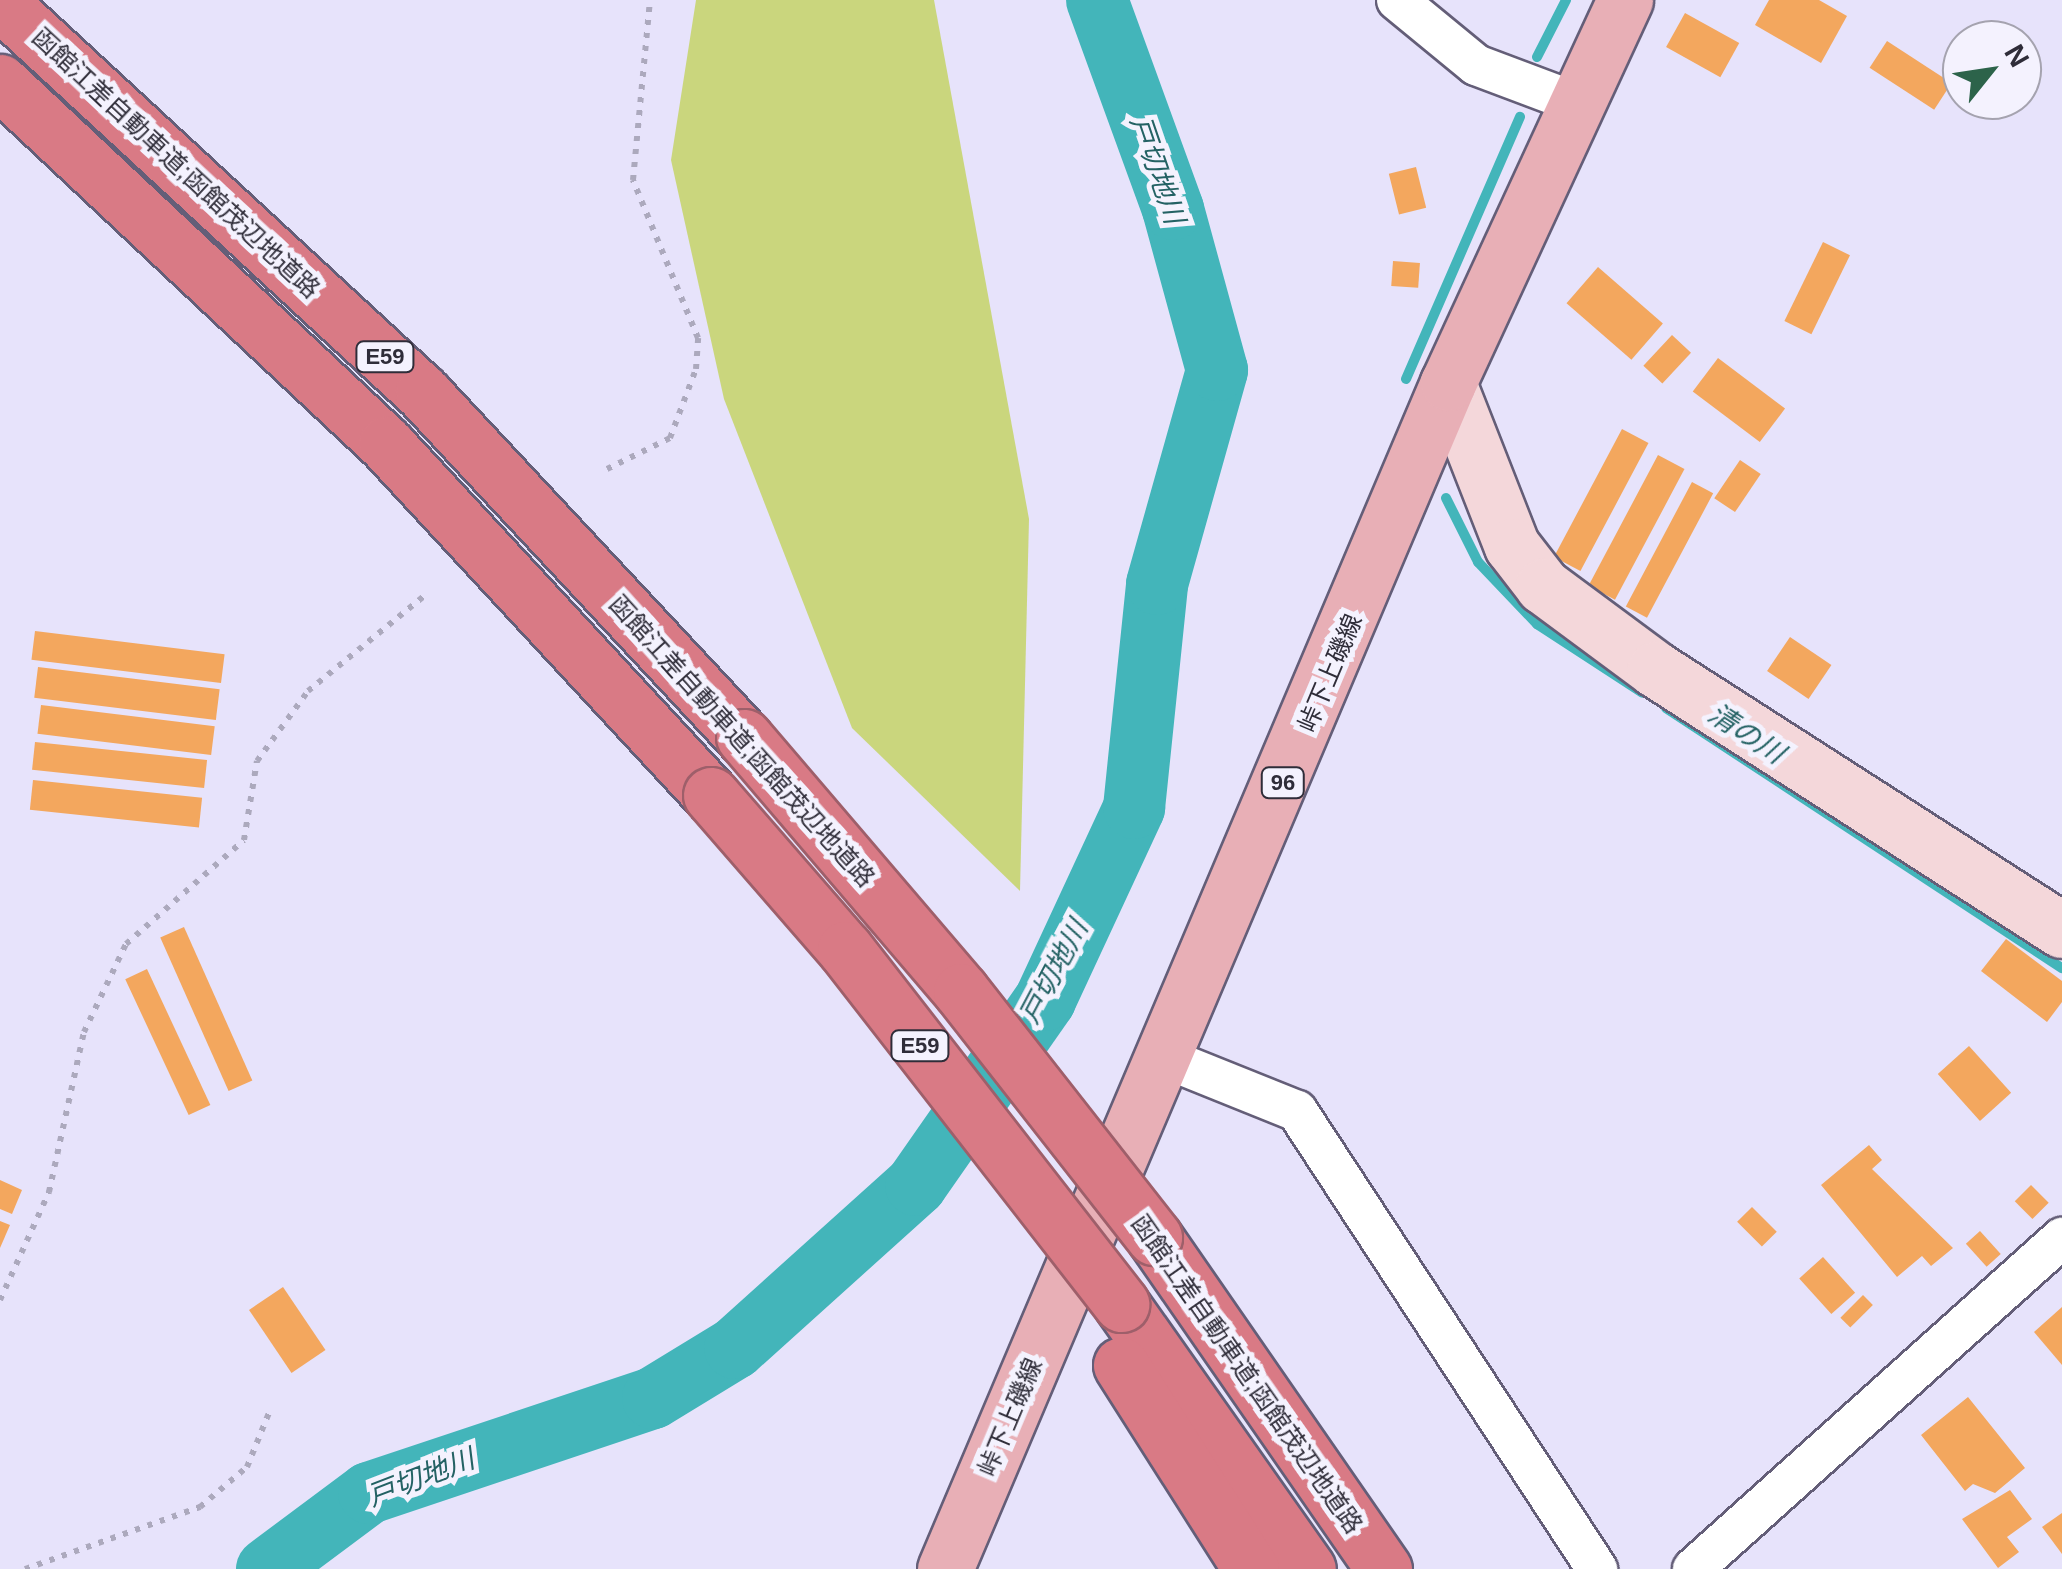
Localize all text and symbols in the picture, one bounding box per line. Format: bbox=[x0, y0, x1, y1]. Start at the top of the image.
north arrow bbox=[1942, 20, 2042, 120]
street label: 函館江差自動車道;函館茂辺地道路 bbox=[26, 22, 326, 304]
text: N bbox=[1998, 39, 2035, 72]
water label: 戸切地川 bbox=[1123, 112, 1191, 228]
road number: E59 bbox=[355, 340, 415, 374]
street label: 函館江差自動車道;函館茂辺地道路 bbox=[603, 589, 881, 893]
street label: 峠下上磯線 bbox=[1292, 610, 1368, 736]
water label: 清の川 bbox=[1702, 697, 1790, 771]
road number: 96 bbox=[1260, 766, 1306, 800]
water label: 戸切地川 bbox=[1013, 915, 1095, 1029]
road number: E59 bbox=[890, 1029, 950, 1063]
street label: 函館江差自動車道;函館茂辺地道路 bbox=[1125, 1209, 1369, 1539]
street label: 峠下上磯線 bbox=[972, 1354, 1048, 1480]
water label: 戸切地川 bbox=[363, 1442, 479, 1514]

